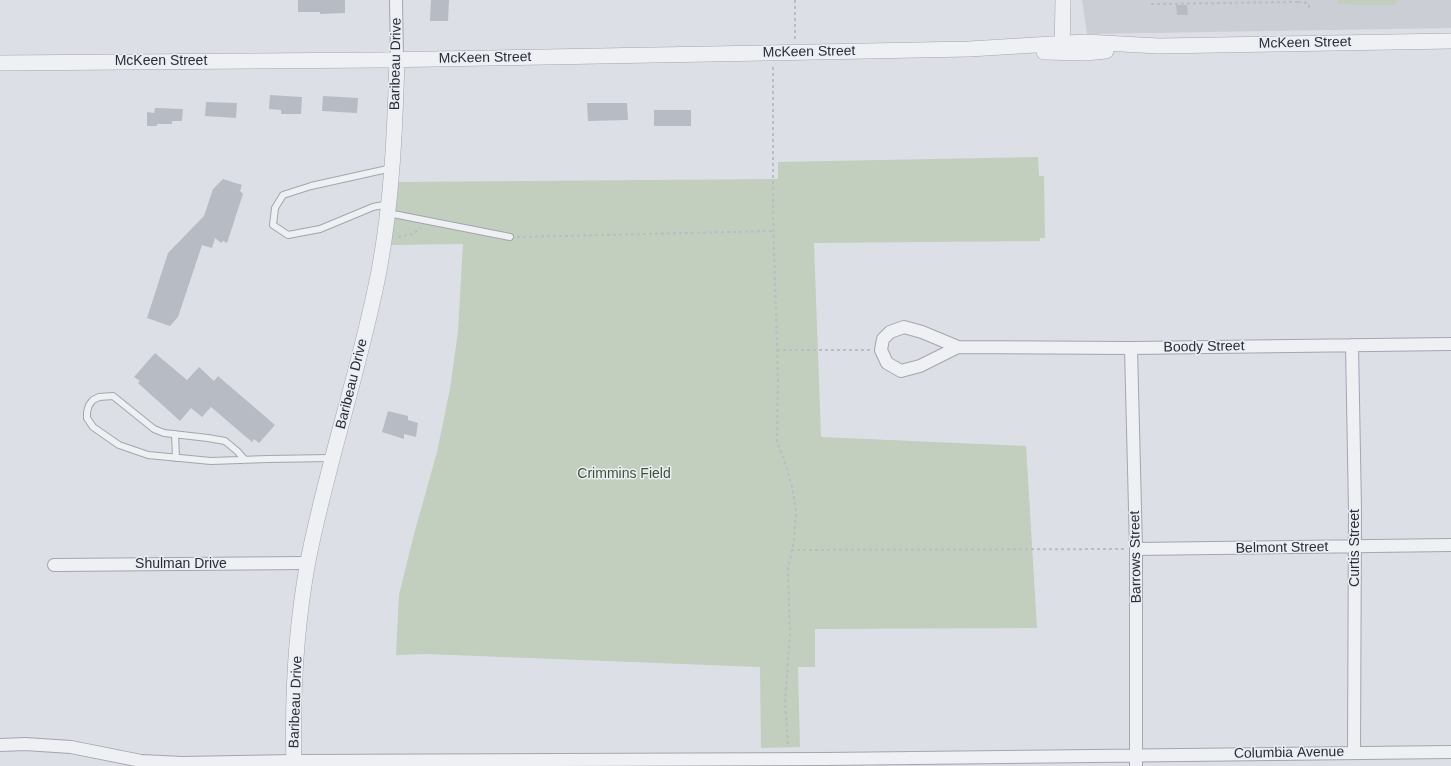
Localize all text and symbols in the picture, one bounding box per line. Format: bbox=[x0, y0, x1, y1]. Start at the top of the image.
street label: Baribeau Drive bbox=[387, 18, 405, 110]
street label: McKeen Street bbox=[1259, 34, 1351, 52]
street label: McKeen Street bbox=[763, 43, 855, 61]
street label: McKeen Street bbox=[439, 49, 531, 67]
street label: McKeen Street bbox=[115, 53, 207, 69]
street label: Baribeau Drive bbox=[333, 337, 371, 431]
street label: Boody Street bbox=[1163, 338, 1245, 356]
park label: Crimmins Field bbox=[577, 466, 671, 482]
street label: Curtis Street bbox=[1347, 509, 1363, 587]
street label: Barrows Street bbox=[1127, 511, 1145, 603]
street label: Belmont Street bbox=[1236, 539, 1328, 557]
street label: Shulman Drive bbox=[135, 556, 227, 572]
street label: Baribeau Drive bbox=[286, 655, 306, 749]
street label: Columbia Avenue bbox=[1234, 744, 1344, 762]

